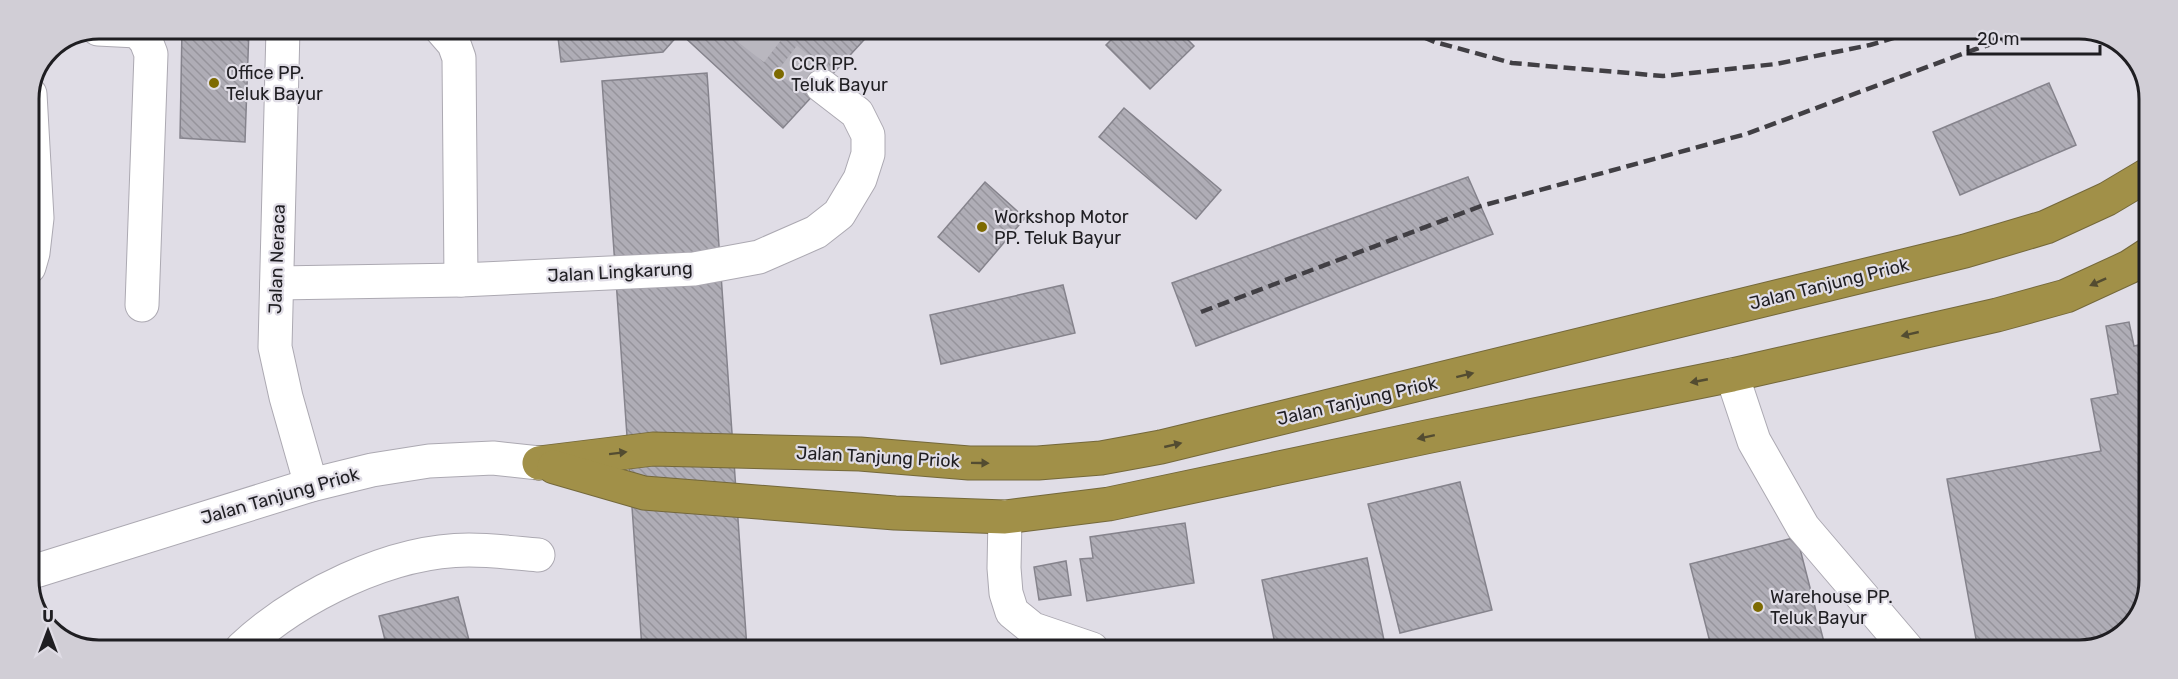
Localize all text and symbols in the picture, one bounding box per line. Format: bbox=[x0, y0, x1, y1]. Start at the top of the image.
scale bar bbox=[1968, 18, 2100, 56]
text: 20 m bbox=[1977, 28, 2019, 50]
place label: CCR PP. Teluk Bayur bbox=[791, 53, 888, 96]
place label: Office PP. Teluk Bayur bbox=[226, 62, 323, 105]
marker: CCR PP. Teluk Bayur bbox=[772, 67, 786, 81]
marker: Office PP. Teluk Bayur bbox=[207, 76, 221, 90]
street label: Jalan Neraca bbox=[264, 204, 290, 314]
place label: Workshop Motor PP. Teluk Bayur bbox=[994, 206, 1129, 249]
marker: Workshop Motor PP. Teluk Bayur bbox=[975, 220, 989, 234]
street label: Jalan Tanjung Priok bbox=[1747, 253, 1912, 314]
street label: Jalan Lingkarung bbox=[547, 257, 693, 287]
one-way arrow bbox=[2089, 277, 2106, 286]
one-way arrow bbox=[1901, 330, 1919, 340]
one-way arrow bbox=[1456, 369, 1474, 379]
street label: Jalan Tanjung Priok bbox=[1275, 372, 1440, 430]
one-way arrow bbox=[1690, 377, 1709, 386]
one-way arrow bbox=[1417, 432, 1435, 442]
one-way arrow bbox=[1164, 439, 1183, 449]
street label: Jalan Tanjung Priok bbox=[796, 442, 961, 472]
one-way arrow bbox=[608, 448, 627, 458]
one-way arrow bbox=[970, 458, 989, 468]
street label: Jalan Tanjung Priok bbox=[198, 463, 362, 529]
place label: Warehouse PP. Teluk Bayur bbox=[1770, 586, 1893, 629]
marker: Warehouse PP. Teluk Bayur bbox=[1751, 600, 1765, 614]
north arrow bbox=[18, 601, 78, 661]
text: U bbox=[42, 607, 54, 626]

